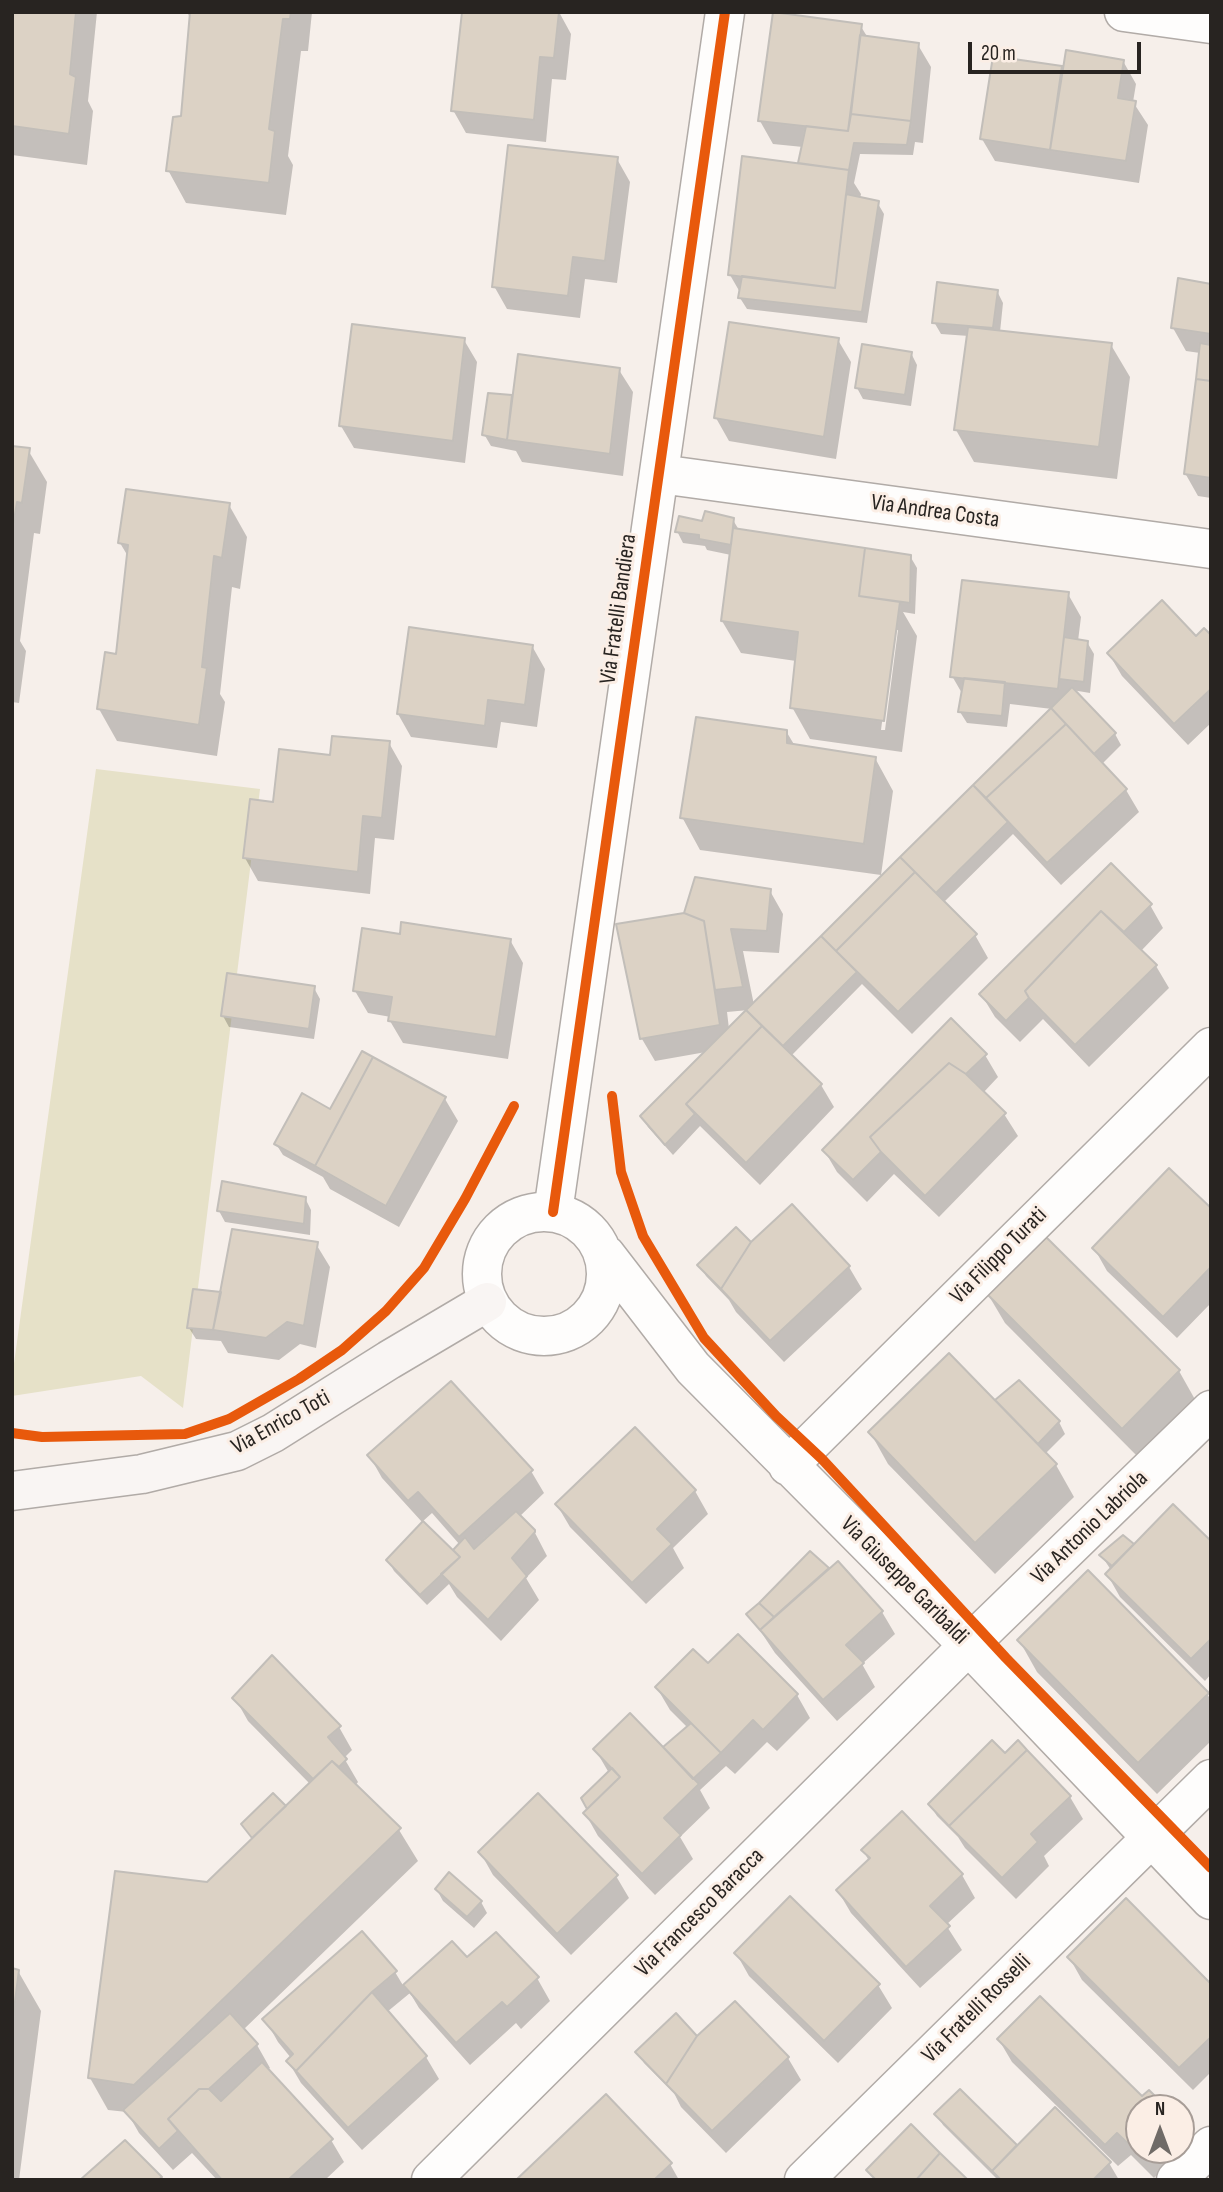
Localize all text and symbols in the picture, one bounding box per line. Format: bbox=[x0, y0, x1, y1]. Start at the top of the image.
scale bar bbox=[971, 28, 1144, 72]
text: 20 m bbox=[981, 41, 1016, 66]
street label: Via Andrea Costa bbox=[869, 489, 1001, 535]
street label: Via Fratelli Bandiera bbox=[595, 532, 643, 686]
street label: Via Filippo Turati bbox=[945, 1202, 1053, 1310]
street label: Via Enrico Toti bbox=[227, 1385, 335, 1461]
street label: Via Antonio Labriola bbox=[1026, 1465, 1154, 1591]
street label: Via Giuseppe Garibaldi bbox=[834, 1511, 974, 1651]
street label: Via Francesco Baracca bbox=[630, 1843, 770, 1983]
street label: Via Fratelli Rosselli bbox=[917, 1949, 1037, 2069]
north arrow bbox=[1125, 2094, 1195, 2164]
text: N bbox=[1155, 2098, 1165, 2121]

